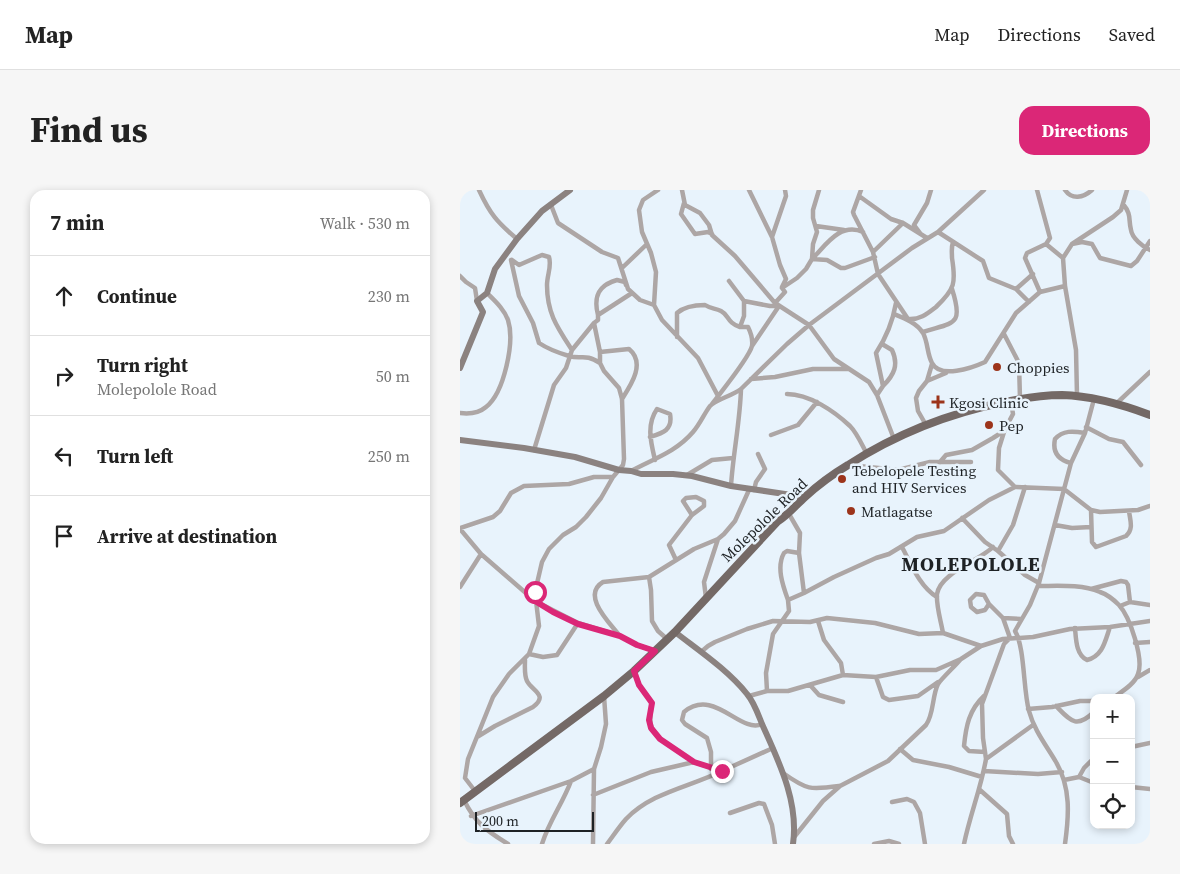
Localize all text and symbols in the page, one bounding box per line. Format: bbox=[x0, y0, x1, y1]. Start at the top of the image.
text: Map bbox=[25, 18, 73, 51]
text: Map bbox=[934, 22, 970, 47]
text: Directions bbox=[998, 22, 1081, 47]
text: Saved bbox=[1109, 22, 1155, 47]
text: Find us bbox=[30, 106, 148, 154]
button: Directions bbox=[1019, 106, 1150, 155]
text: 7 min bbox=[50, 208, 105, 237]
text: Walk · 530 m bbox=[320, 212, 410, 234]
icon: ahead bbox=[50, 282, 78, 310]
text: Continue bbox=[97, 283, 177, 309]
text: 230 m bbox=[368, 285, 410, 307]
text: Turn right bbox=[97, 352, 188, 378]
place label: Choppies bbox=[1007, 357, 1070, 378]
marker: Choppies bbox=[991, 361, 1003, 373]
icon: right bbox=[50, 362, 78, 390]
text: 50 m bbox=[376, 365, 410, 387]
text: Molepolole Road bbox=[97, 378, 217, 400]
place label: Kgosi Clinic bbox=[949, 392, 1028, 413]
marker: Kgosi Clinic bbox=[931, 395, 945, 409]
place label: Pep bbox=[999, 415, 1024, 436]
marker: Pep bbox=[983, 419, 995, 431]
icon: left bbox=[50, 442, 78, 470]
text: Turn left bbox=[97, 443, 173, 469]
text: 250 m bbox=[368, 445, 410, 467]
place label: Tebelopele Testing and HIV Services bbox=[852, 460, 976, 498]
street label: Molepolole Road bbox=[716, 473, 812, 567]
marker: Tebelopele Testing and HIV Services bbox=[836, 473, 848, 485]
place label: Matlagatse bbox=[861, 501, 933, 522]
marker: Matlagatse bbox=[845, 505, 857, 517]
icon: arrive bbox=[50, 522, 78, 550]
text: Arrive at destination bbox=[97, 523, 277, 549]
district label: MOLEPOLOLE bbox=[901, 550, 1041, 578]
route start bbox=[524, 581, 547, 604]
map controls bbox=[1090, 694, 1135, 829]
button: + bbox=[1090, 694, 1135, 739]
button: − bbox=[1090, 739, 1135, 784]
route end bbox=[711, 760, 734, 783]
button: locate bbox=[1090, 784, 1135, 829]
scale bar bbox=[475, 809, 594, 832]
text: 200 m bbox=[482, 811, 519, 831]

